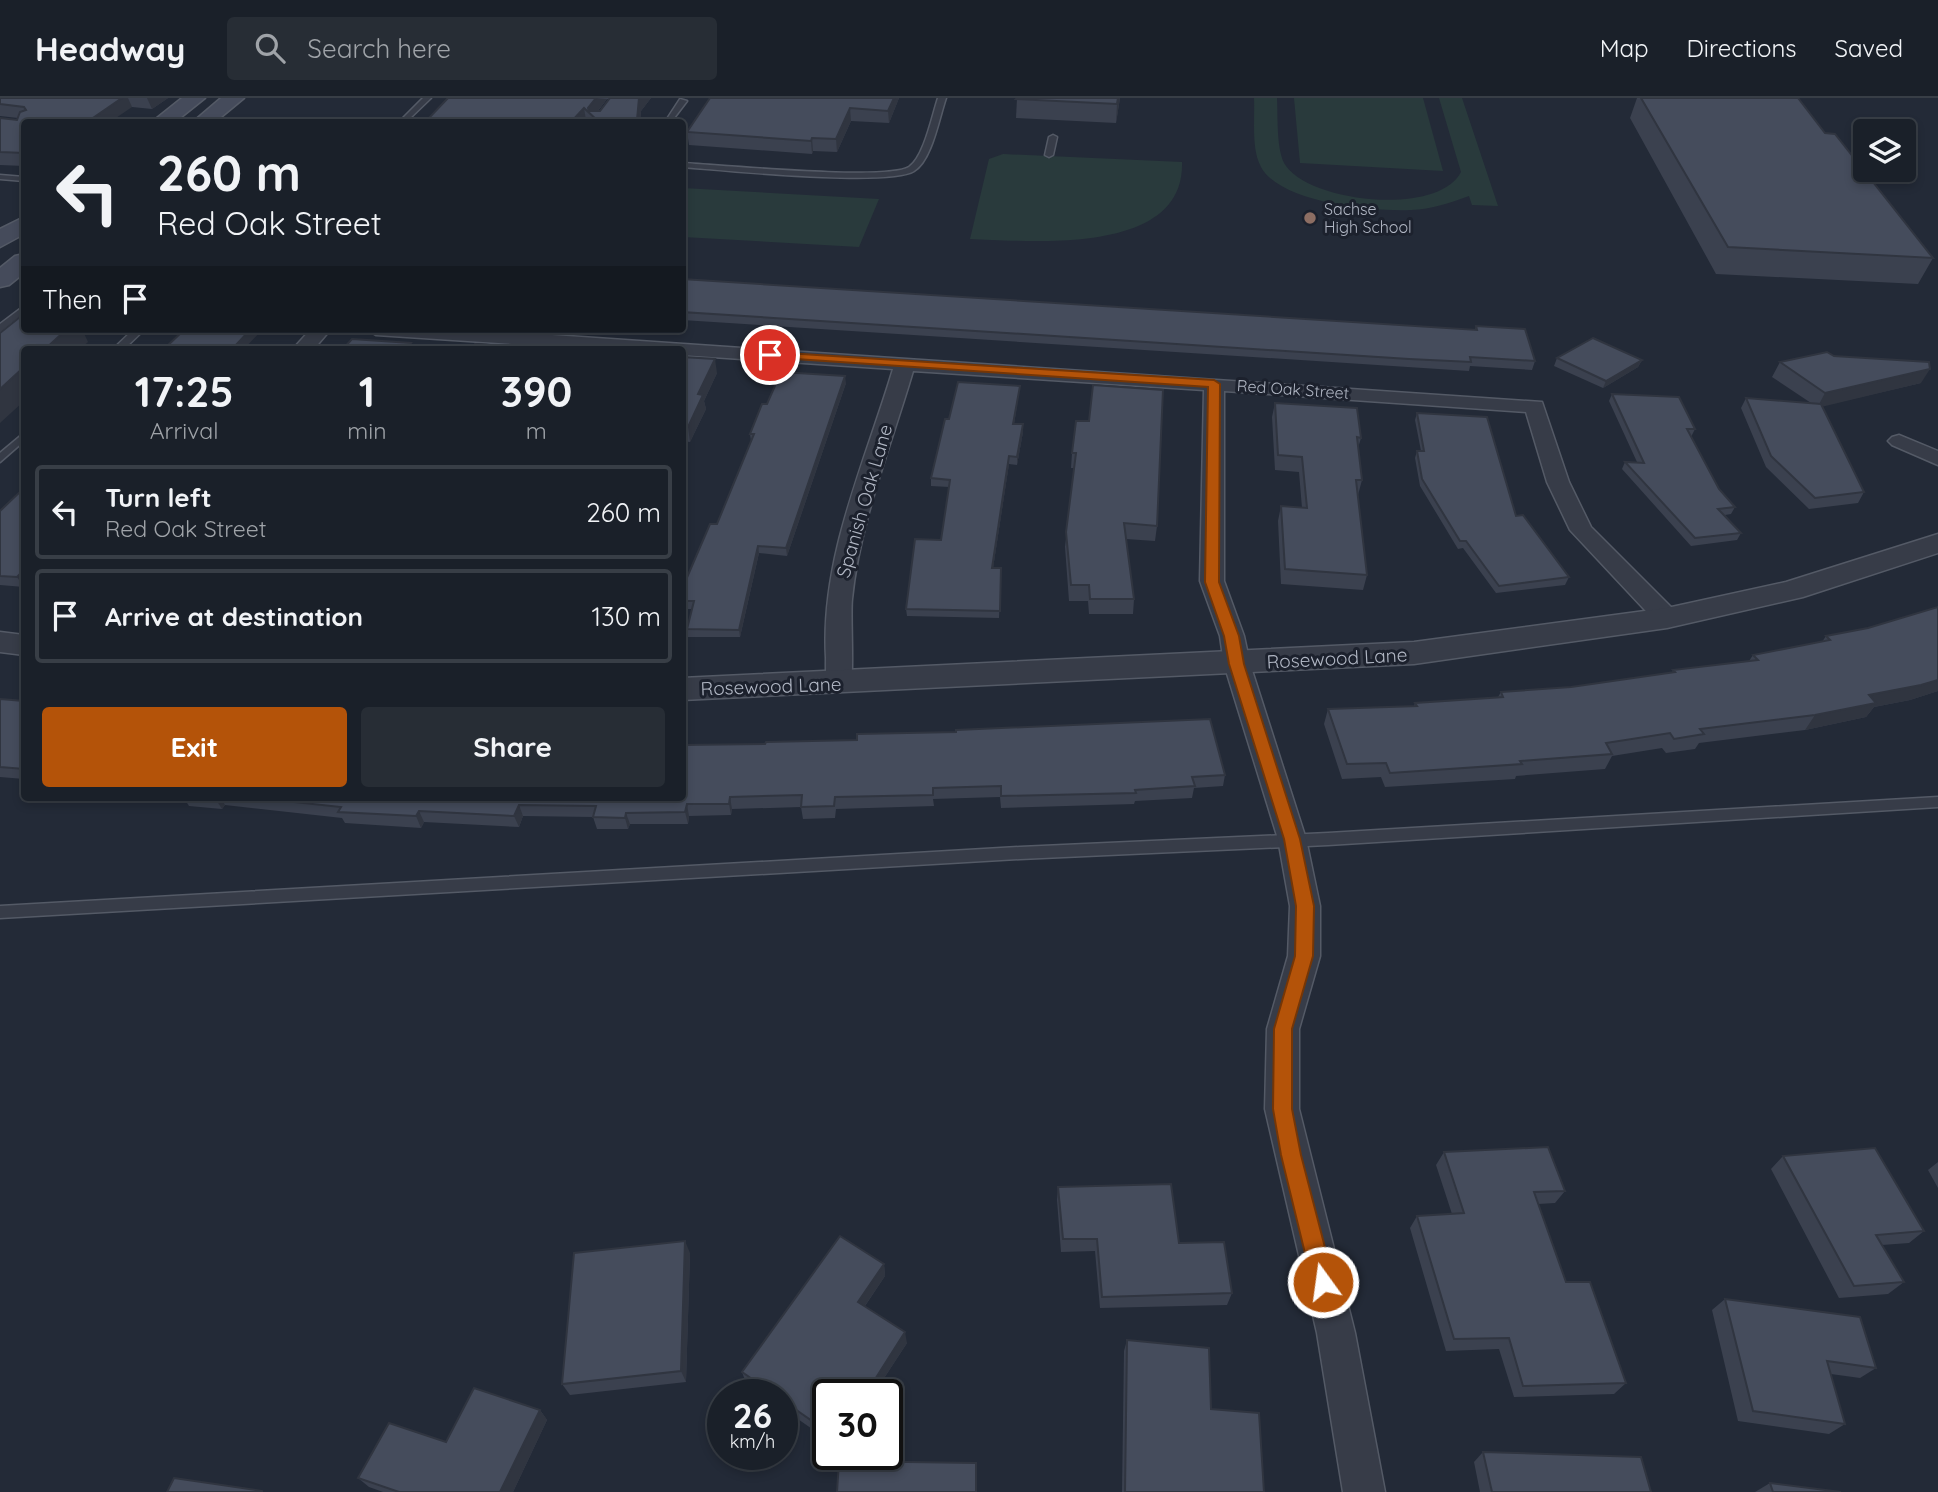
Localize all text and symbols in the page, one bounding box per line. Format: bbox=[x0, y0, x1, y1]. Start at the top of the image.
search box bbox=[227, 17, 717, 80]
text: Headway bbox=[35, 28, 185, 69]
icon: search bbox=[251, 29, 289, 67]
text: Search here bbox=[307, 32, 451, 65]
text: Map bbox=[1600, 33, 1649, 63]
text: Directions bbox=[1687, 33, 1797, 63]
text: Saved bbox=[1835, 33, 1903, 63]
map controls bbox=[1853, 119, 1916, 182]
button: layers bbox=[1853, 119, 1916, 182]
text: 260 m bbox=[157, 142, 301, 203]
icon: left bbox=[42, 147, 133, 238]
place label: Sachse High School bbox=[1324, 199, 1412, 237]
text: Red Oak Street bbox=[157, 203, 382, 243]
marker: Sachse High School bbox=[1302, 210, 1318, 226]
icon: arrive bbox=[116, 280, 154, 318]
text: Then bbox=[42, 283, 102, 316]
pin bbox=[740, 325, 800, 385]
icon: arrive bbox=[751, 336, 789, 374]
text: 17:25 bbox=[135, 365, 234, 418]
text: 1 bbox=[359, 365, 375, 418]
text: 390 bbox=[500, 365, 572, 418]
street label: Red Oak Street bbox=[1236, 375, 1350, 403]
text: Arrival bbox=[150, 416, 219, 445]
text: min bbox=[347, 416, 386, 445]
text: m bbox=[526, 416, 547, 445]
street label: Spanish Oak Lane bbox=[831, 422, 897, 580]
text: Turn left bbox=[105, 481, 212, 514]
icon: left bbox=[46, 493, 84, 531]
text: 260 m bbox=[586, 496, 661, 529]
text: Red Oak Street bbox=[105, 514, 267, 543]
icon: arrive bbox=[46, 597, 84, 635]
text: Arrive at destination bbox=[105, 600, 363, 633]
text: 130 m bbox=[591, 600, 661, 633]
street label: Rosewood Lane bbox=[1266, 642, 1408, 674]
street label: Rosewood Lane bbox=[700, 672, 842, 700]
button: Exit bbox=[42, 707, 347, 787]
button: Share bbox=[361, 707, 665, 787]
position arrow bbox=[1286, 1245, 1360, 1319]
speed limit sign: 30 bbox=[812, 1379, 903, 1470]
text: 26 bbox=[733, 1393, 772, 1437]
text: km/h bbox=[730, 1430, 775, 1453]

